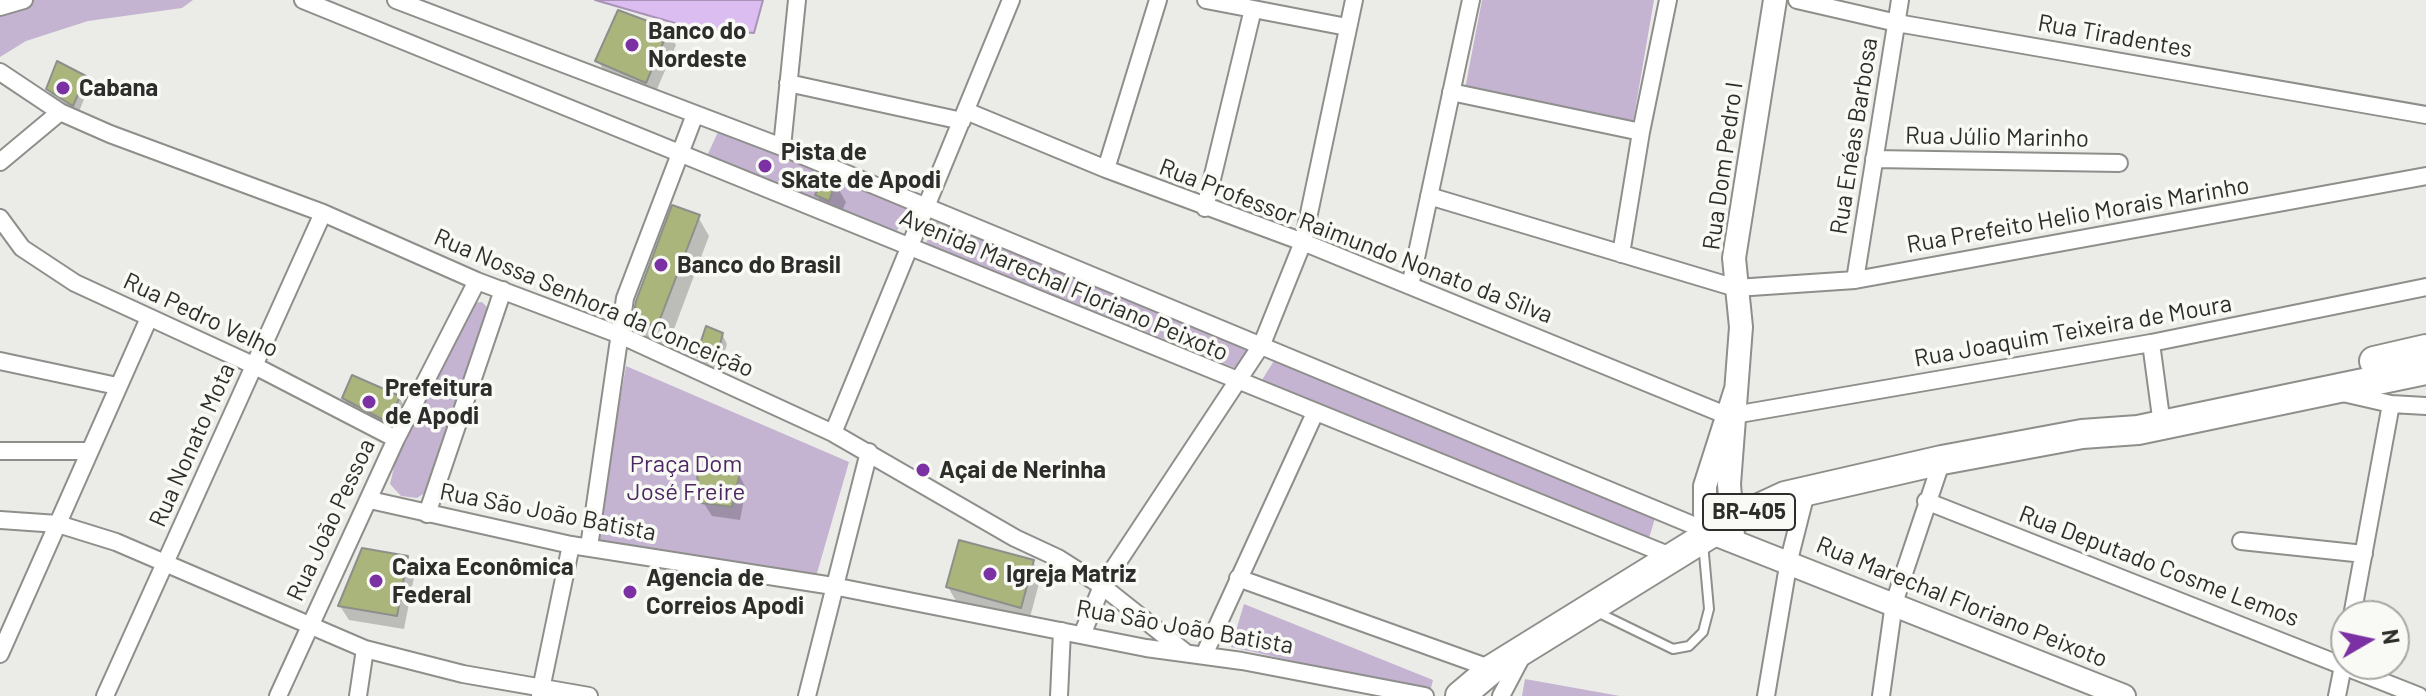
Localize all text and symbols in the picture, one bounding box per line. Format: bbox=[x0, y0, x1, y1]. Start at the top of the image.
street label: Rua Tiradentes bbox=[2036, 8, 2194, 64]
place label: Banco do Nordeste bbox=[648, 17, 747, 73]
marker: Banco do Nordeste bbox=[623, 36, 641, 54]
street label: Rua Enéas Barbosa bbox=[1824, 36, 1884, 236]
place label: Cabana bbox=[79, 74, 158, 102]
marker: Cabana bbox=[54, 79, 72, 97]
street label: Rua Dom Pedro I bbox=[1697, 80, 1749, 252]
street label: Rua Júlio Marinho bbox=[1905, 121, 2089, 153]
place label: Pista de Skate de Apodi bbox=[781, 138, 941, 194]
street label: Rua Professor Raimundo Nonato da Silva bbox=[1155, 152, 1557, 330]
marker: Pista de Skate de Apodi bbox=[756, 157, 774, 175]
street label: Rua Prefeito Helio Morais Marinho bbox=[1904, 171, 2252, 259]
street label: Avenida Marechal Floriano Peixoto bbox=[896, 203, 1232, 367]
street label: Rua Nossa Senhora da Conceição bbox=[430, 222, 758, 384]
place label: Banco do Brasil bbox=[677, 251, 841, 279]
marker: Banco do Brasil bbox=[652, 256, 670, 274]
street label: Rua Pedro Velho bbox=[119, 266, 283, 364]
street label: Rua Joaquim Teixeira de Moura bbox=[1912, 289, 2234, 373]
street label: Rua Nonato Mota bbox=[143, 359, 241, 531]
place label: Prefeitura de Apodi bbox=[385, 374, 493, 430]
marker: Prefeitura de Apodi bbox=[360, 393, 378, 411]
street label: Rua João Pessoa bbox=[281, 434, 381, 606]
park label: Praça Dom José Freire bbox=[627, 450, 745, 506]
place label: Açai de Nerinha bbox=[939, 456, 1106, 484]
marker: Açai de Nerinha bbox=[914, 461, 932, 479]
street label: Rua São João Batista bbox=[437, 477, 659, 547]
road number: BR-405 bbox=[1703, 494, 1795, 530]
street label: Rua Deputado Cosme Lemos bbox=[2015, 499, 2303, 633]
street label: Rua Marechal Floriano Peixoto bbox=[1812, 530, 2112, 674]
place label: Caixa Econômica Federal bbox=[392, 553, 574, 609]
place label: Igreja Matriz bbox=[1006, 560, 1136, 588]
place label: Agencia de Correios Apodi bbox=[646, 564, 804, 620]
marker: Igreja Matriz bbox=[981, 565, 999, 583]
marker: Caixa Econômica Federal bbox=[367, 572, 385, 590]
marker: Agencia de Correios Apodi bbox=[621, 583, 639, 601]
street label: Rua São João Batista bbox=[1074, 594, 1296, 660]
north arrow bbox=[2330, 600, 2410, 680]
text: N bbox=[2378, 627, 2406, 646]

